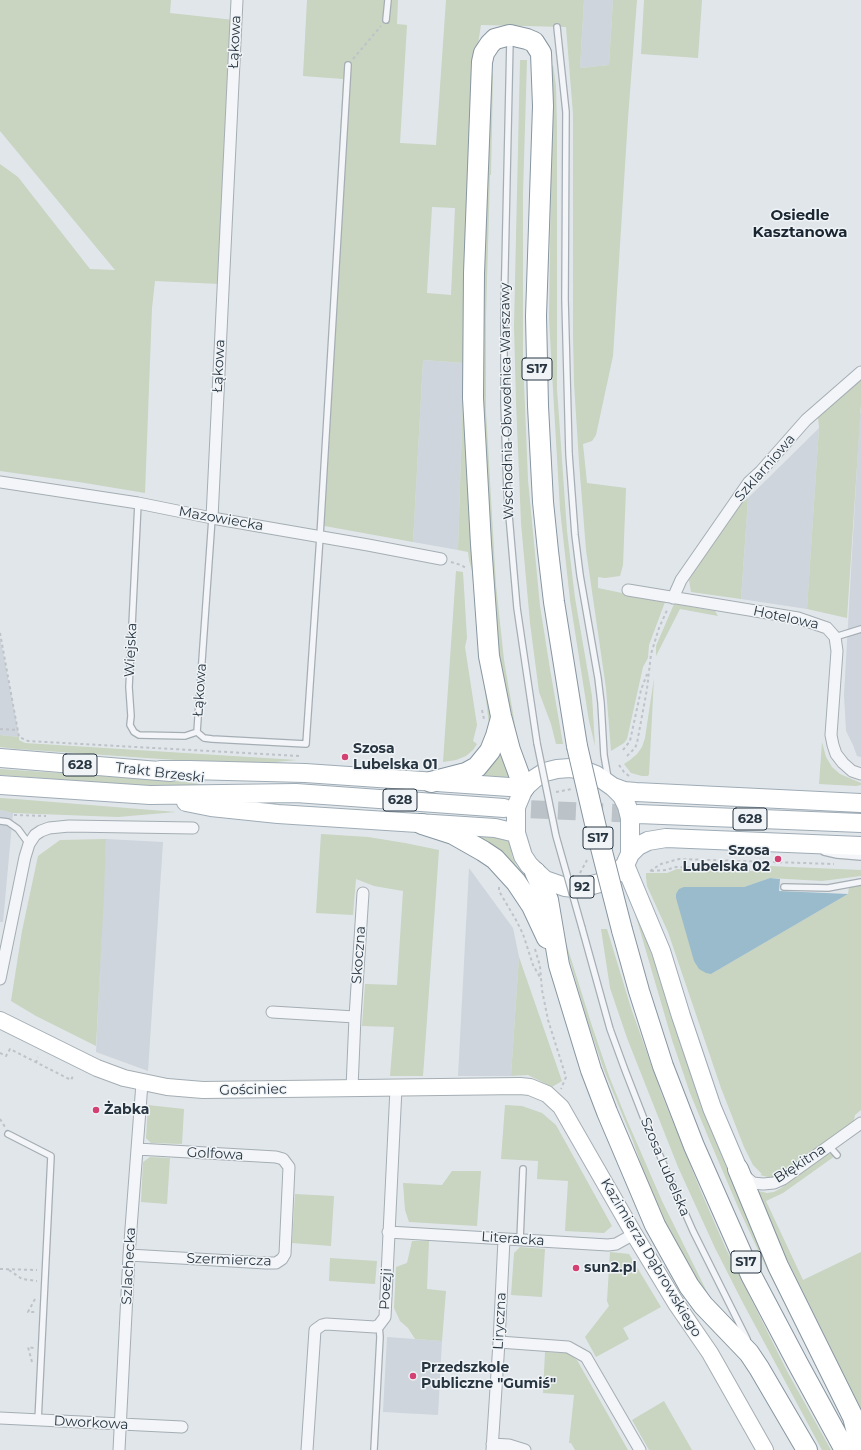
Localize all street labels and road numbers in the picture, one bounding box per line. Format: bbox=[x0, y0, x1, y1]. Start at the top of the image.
street label: Łąkowa bbox=[225, 15, 245, 69]
street label: Wschodnia Obwodnica Warszawy bbox=[497, 282, 517, 520]
street label: Łąkowa bbox=[209, 339, 229, 393]
road number: S17 bbox=[522, 358, 552, 380]
street label: Szklarniowa bbox=[731, 431, 799, 505]
street label: Mazowiecka bbox=[177, 503, 265, 535]
street label: Hotelowa bbox=[752, 603, 820, 633]
street label: Wiejska bbox=[121, 622, 141, 678]
street label: Łąkowa bbox=[190, 663, 210, 717]
road number: 628 bbox=[63, 754, 97, 776]
street label: Trakt Brzeski bbox=[115, 759, 205, 787]
road number: 628 bbox=[383, 789, 417, 811]
road number: 628 bbox=[733, 808, 767, 830]
road number: S17 bbox=[583, 827, 613, 849]
road number: 92 bbox=[570, 876, 594, 898]
street label: Skoczna bbox=[349, 925, 369, 985]
street label: Gościniec bbox=[219, 1081, 287, 1099]
street label: Szosa Lubelska bbox=[637, 1115, 693, 1219]
street label: Błękitna bbox=[771, 1141, 829, 1187]
street label: Golfowa bbox=[186, 1144, 244, 1164]
street label: Kazimierza Dąbrowskiego bbox=[597, 1176, 705, 1340]
street label: Szlachecka bbox=[119, 1227, 139, 1305]
street label: Literacka bbox=[481, 1228, 545, 1250]
street label: Szermiercza bbox=[186, 1250, 272, 1270]
road number: S17 bbox=[731, 1251, 761, 1273]
street label: Poezji bbox=[377, 1268, 395, 1310]
street label: Liryczna bbox=[490, 1292, 510, 1350]
street label: Dworkowa bbox=[53, 1413, 129, 1433]

